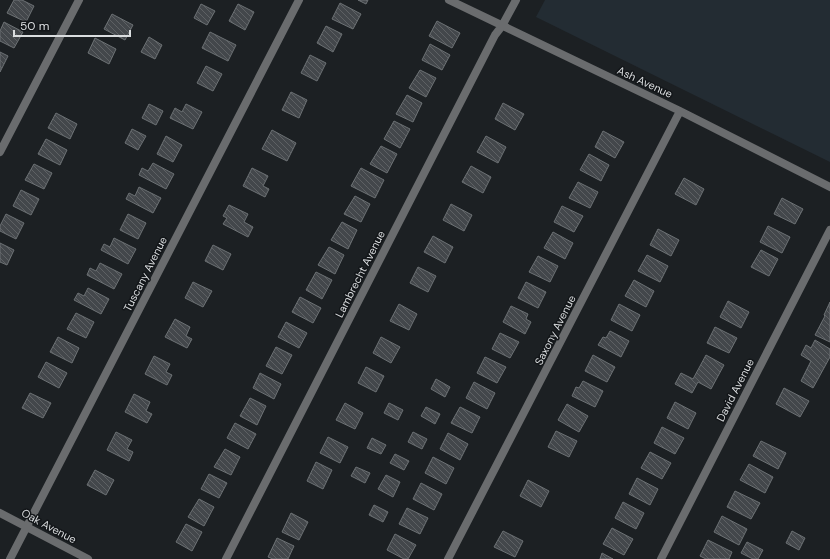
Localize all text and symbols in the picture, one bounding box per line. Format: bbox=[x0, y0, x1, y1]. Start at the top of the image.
scale bar bbox=[14, 12, 130, 38]
text: 50 m bbox=[20, 18, 49, 34]
street label: Ash Avenue bbox=[615, 63, 675, 101]
street label: Lambrecht Avenue bbox=[332, 228, 388, 320]
street label: Tuscany Avenue bbox=[120, 234, 170, 314]
street label: Saxony Avenue bbox=[531, 293, 579, 367]
street label: David Avenue bbox=[713, 356, 757, 424]
street label: Oak Avenue bbox=[19, 506, 79, 546]

